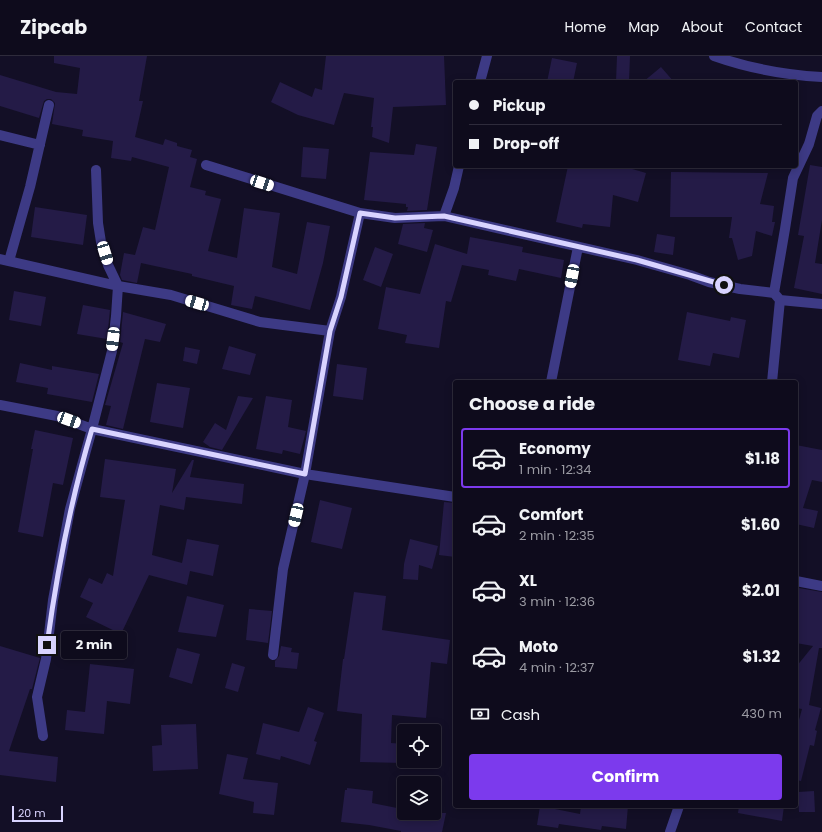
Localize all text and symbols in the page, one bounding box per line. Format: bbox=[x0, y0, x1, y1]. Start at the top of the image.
text: Zipcab bbox=[20, 14, 87, 41]
text: Home bbox=[564, 17, 606, 37]
text: Map bbox=[628, 17, 659, 37]
text: About bbox=[681, 17, 723, 37]
text: Contact bbox=[745, 17, 802, 37]
text: Pickup bbox=[493, 95, 545, 116]
text: Drop-off bbox=[493, 133, 559, 154]
car bbox=[249, 174, 275, 192]
car bbox=[96, 240, 114, 266]
car bbox=[564, 263, 580, 289]
route start bbox=[715, 276, 733, 294]
car bbox=[184, 294, 210, 312]
car bbox=[106, 326, 120, 352]
text: Choose a ride bbox=[469, 391, 595, 416]
car bbox=[56, 410, 82, 430]
text: Economy bbox=[519, 438, 591, 459]
icon: car bbox=[471, 440, 507, 476]
text: $1.18 bbox=[745, 448, 780, 469]
text: 1 min · 12:34 bbox=[519, 460, 591, 479]
car bbox=[287, 502, 305, 528]
text: Comfort bbox=[519, 504, 583, 525]
icon: car bbox=[471, 506, 507, 542]
text: $1.60 bbox=[741, 514, 780, 535]
text: 2 min · 12:35 bbox=[519, 526, 595, 545]
text: XL bbox=[519, 570, 537, 591]
icon: car bbox=[471, 572, 507, 608]
text: $2.01 bbox=[742, 580, 780, 601]
text: 3 min · 12:36 bbox=[519, 592, 595, 611]
callout: 2 min bbox=[61, 631, 127, 659]
text: 2 min bbox=[76, 635, 112, 654]
route end bbox=[38, 636, 56, 654]
text: Moto bbox=[519, 636, 558, 657]
icon: car bbox=[471, 638, 507, 674]
text: $1.32 bbox=[743, 646, 780, 667]
text: 4 min · 12:37 bbox=[519, 658, 594, 677]
icon: cash bbox=[469, 703, 491, 725]
text: Cash bbox=[501, 704, 540, 725]
text: 430 m bbox=[741, 704, 782, 723]
map controls bbox=[397, 724, 441, 820]
button: locate bbox=[397, 724, 441, 768]
button: Confirm bbox=[469, 754, 782, 800]
button: layers bbox=[397, 776, 441, 820]
scale bar bbox=[12, 804, 63, 823]
text: 20 m bbox=[18, 805, 46, 821]

